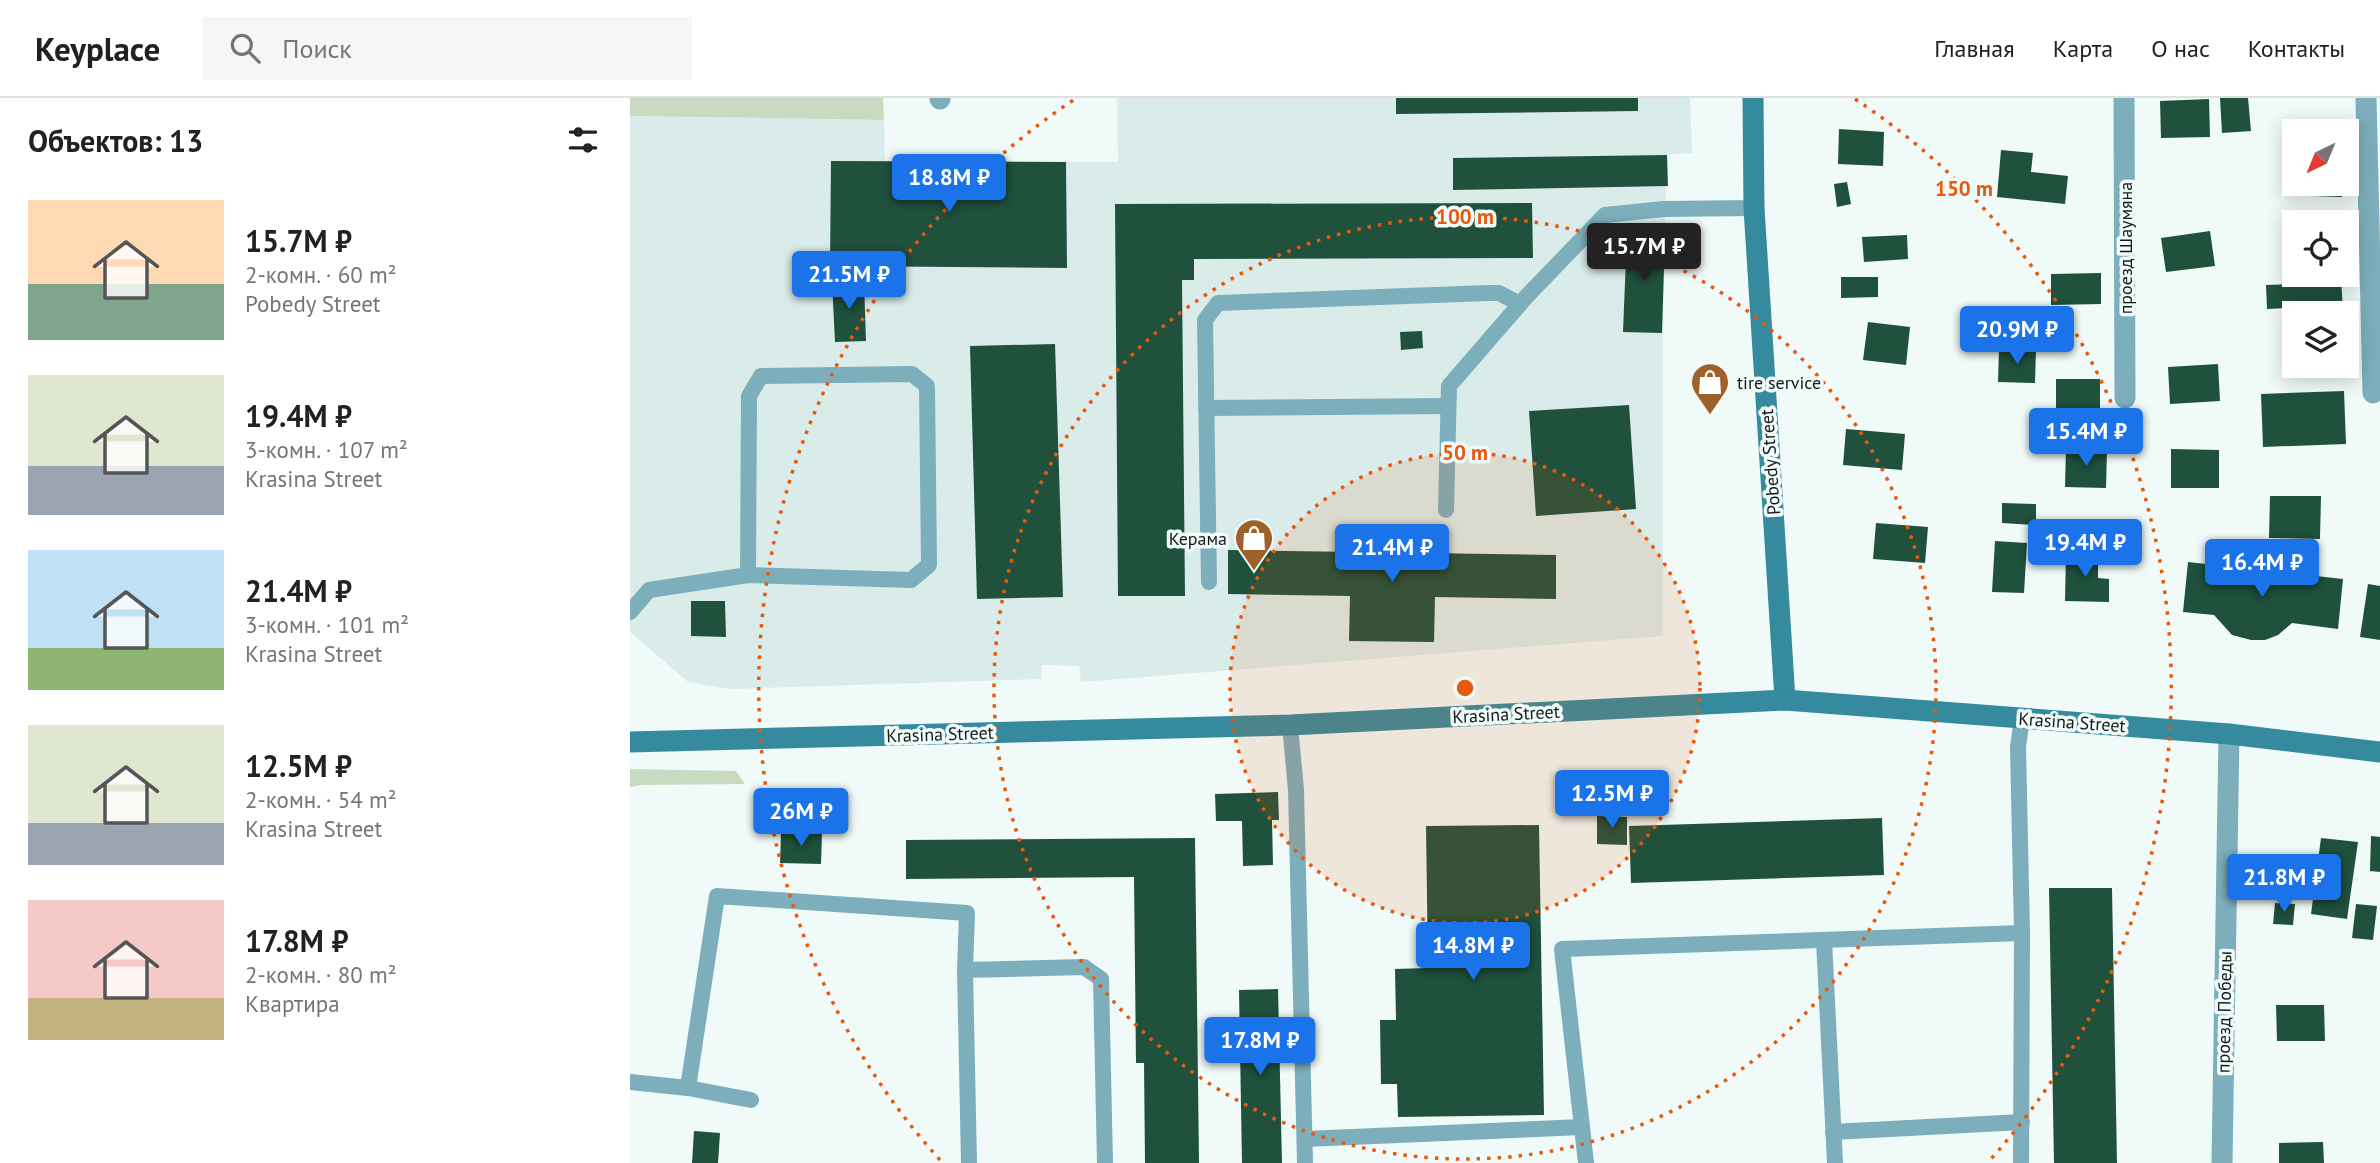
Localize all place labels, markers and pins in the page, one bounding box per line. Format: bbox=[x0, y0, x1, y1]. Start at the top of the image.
pin: 18.8M ₽ bbox=[884, 155, 1014, 214]
pin: 15.7M ₽ bbox=[1579, 223, 1709, 283]
pin: 21.5M ₽ bbox=[784, 252, 914, 311]
pin: 20.9M ₽ bbox=[1952, 306, 2082, 366]
shop icon: tire service bbox=[1689, 361, 1731, 416]
place label: tire service bbox=[1737, 371, 1821, 394]
pin: 15.4M ₽ bbox=[2021, 408, 2151, 468]
shop icon: Керама bbox=[1233, 517, 1275, 572]
pin: 19.4M ₽ bbox=[2020, 519, 2150, 579]
pin: 21.4M ₽ bbox=[1327, 524, 1457, 584]
place label: Керама bbox=[1169, 527, 1227, 550]
pin: 16.4M ₽ bbox=[2197, 540, 2327, 599]
centre of rings bbox=[1453, 676, 1477, 700]
pin: 12.5M ₽ bbox=[1547, 770, 1677, 830]
pin: 26M ₽ bbox=[752, 788, 850, 848]
pin: 21.8M ₽ bbox=[2219, 854, 2349, 914]
pin: 14.8M ₽ bbox=[1408, 922, 1538, 982]
pin: 17.8M ₽ bbox=[1195, 1018, 1325, 1077]

